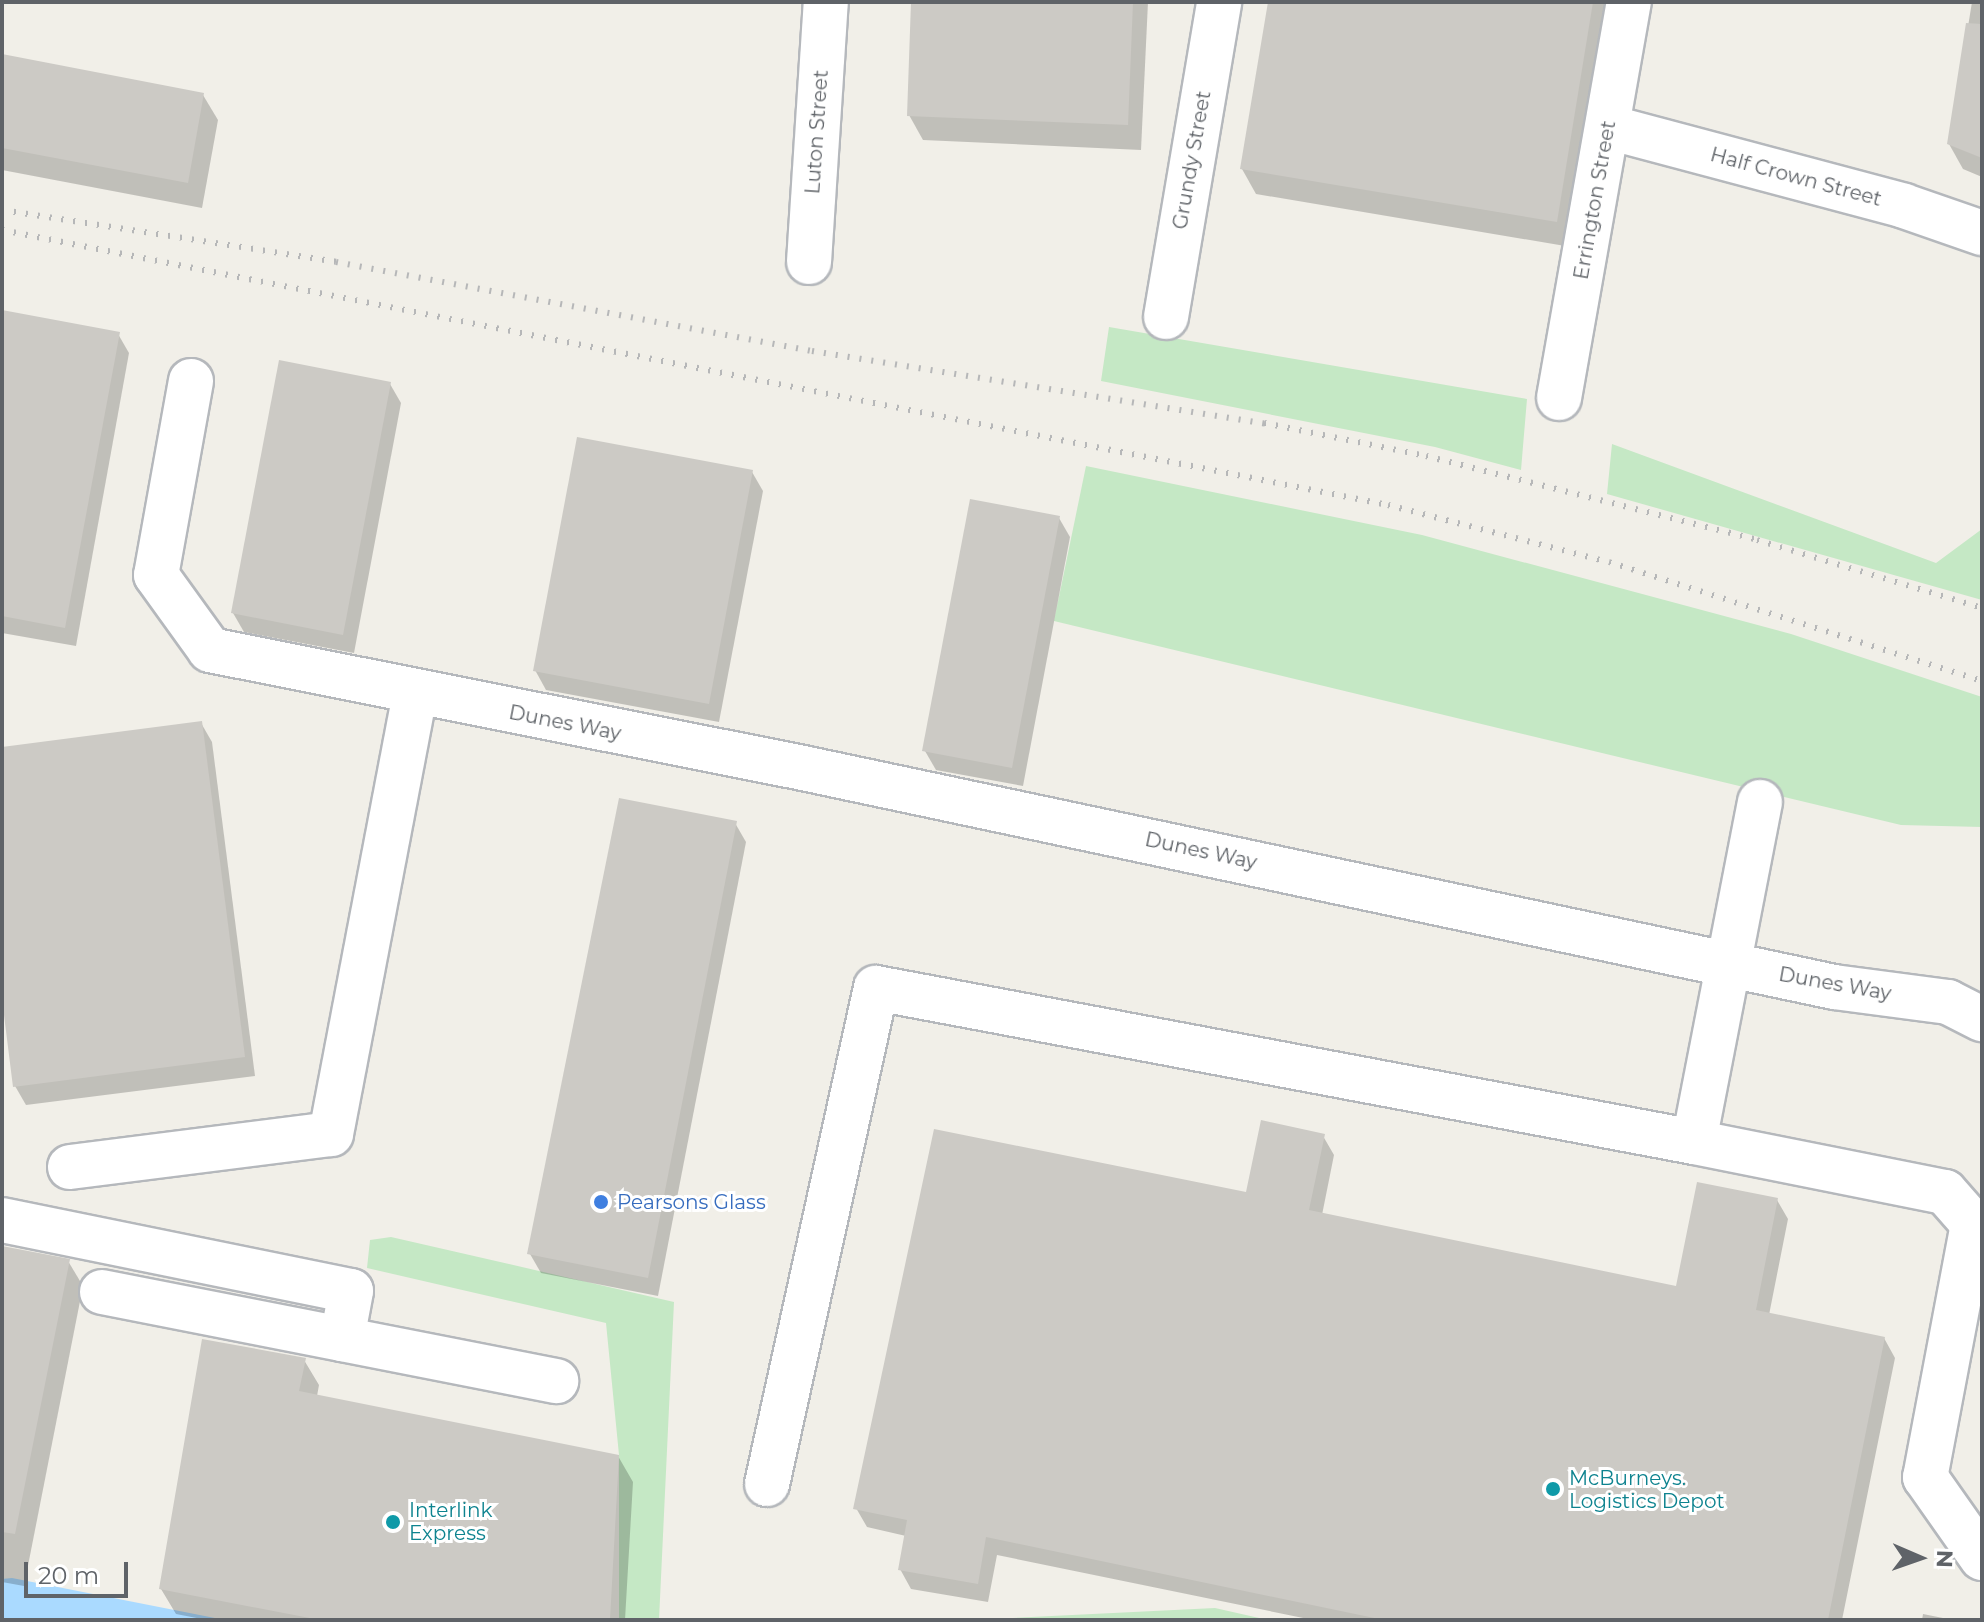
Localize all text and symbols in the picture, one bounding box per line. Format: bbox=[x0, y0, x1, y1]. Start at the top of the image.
street label: Luton Street bbox=[801, 69, 833, 195]
street label: Grundy Street bbox=[1168, 89, 1216, 231]
street label: Errington Street bbox=[1569, 119, 1621, 281]
street label: Half Crown Street bbox=[1708, 143, 1884, 211]
street label: Dunes Way bbox=[507, 700, 623, 746]
street label: Dunes Way bbox=[1143, 827, 1259, 875]
street label: Dunes Way bbox=[1777, 962, 1893, 1006]
place label: Pearsons Glass bbox=[617, 1190, 766, 1214]
marker: Pearsons Glass bbox=[592, 1193, 610, 1211]
place label: McBurneys. Logistics Depot bbox=[1569, 1466, 1725, 1513]
marker: McBurneys. Logistics Depot bbox=[1544, 1480, 1562, 1498]
place label: Interlink Express bbox=[409, 1498, 492, 1545]
marker: Interlink Express bbox=[384, 1513, 402, 1531]
north arrow bbox=[1880, 1518, 1960, 1598]
scale bar bbox=[28, 1546, 132, 1596]
text: N bbox=[1931, 1549, 1958, 1568]
text: 20 m bbox=[38, 1561, 99, 1590]

